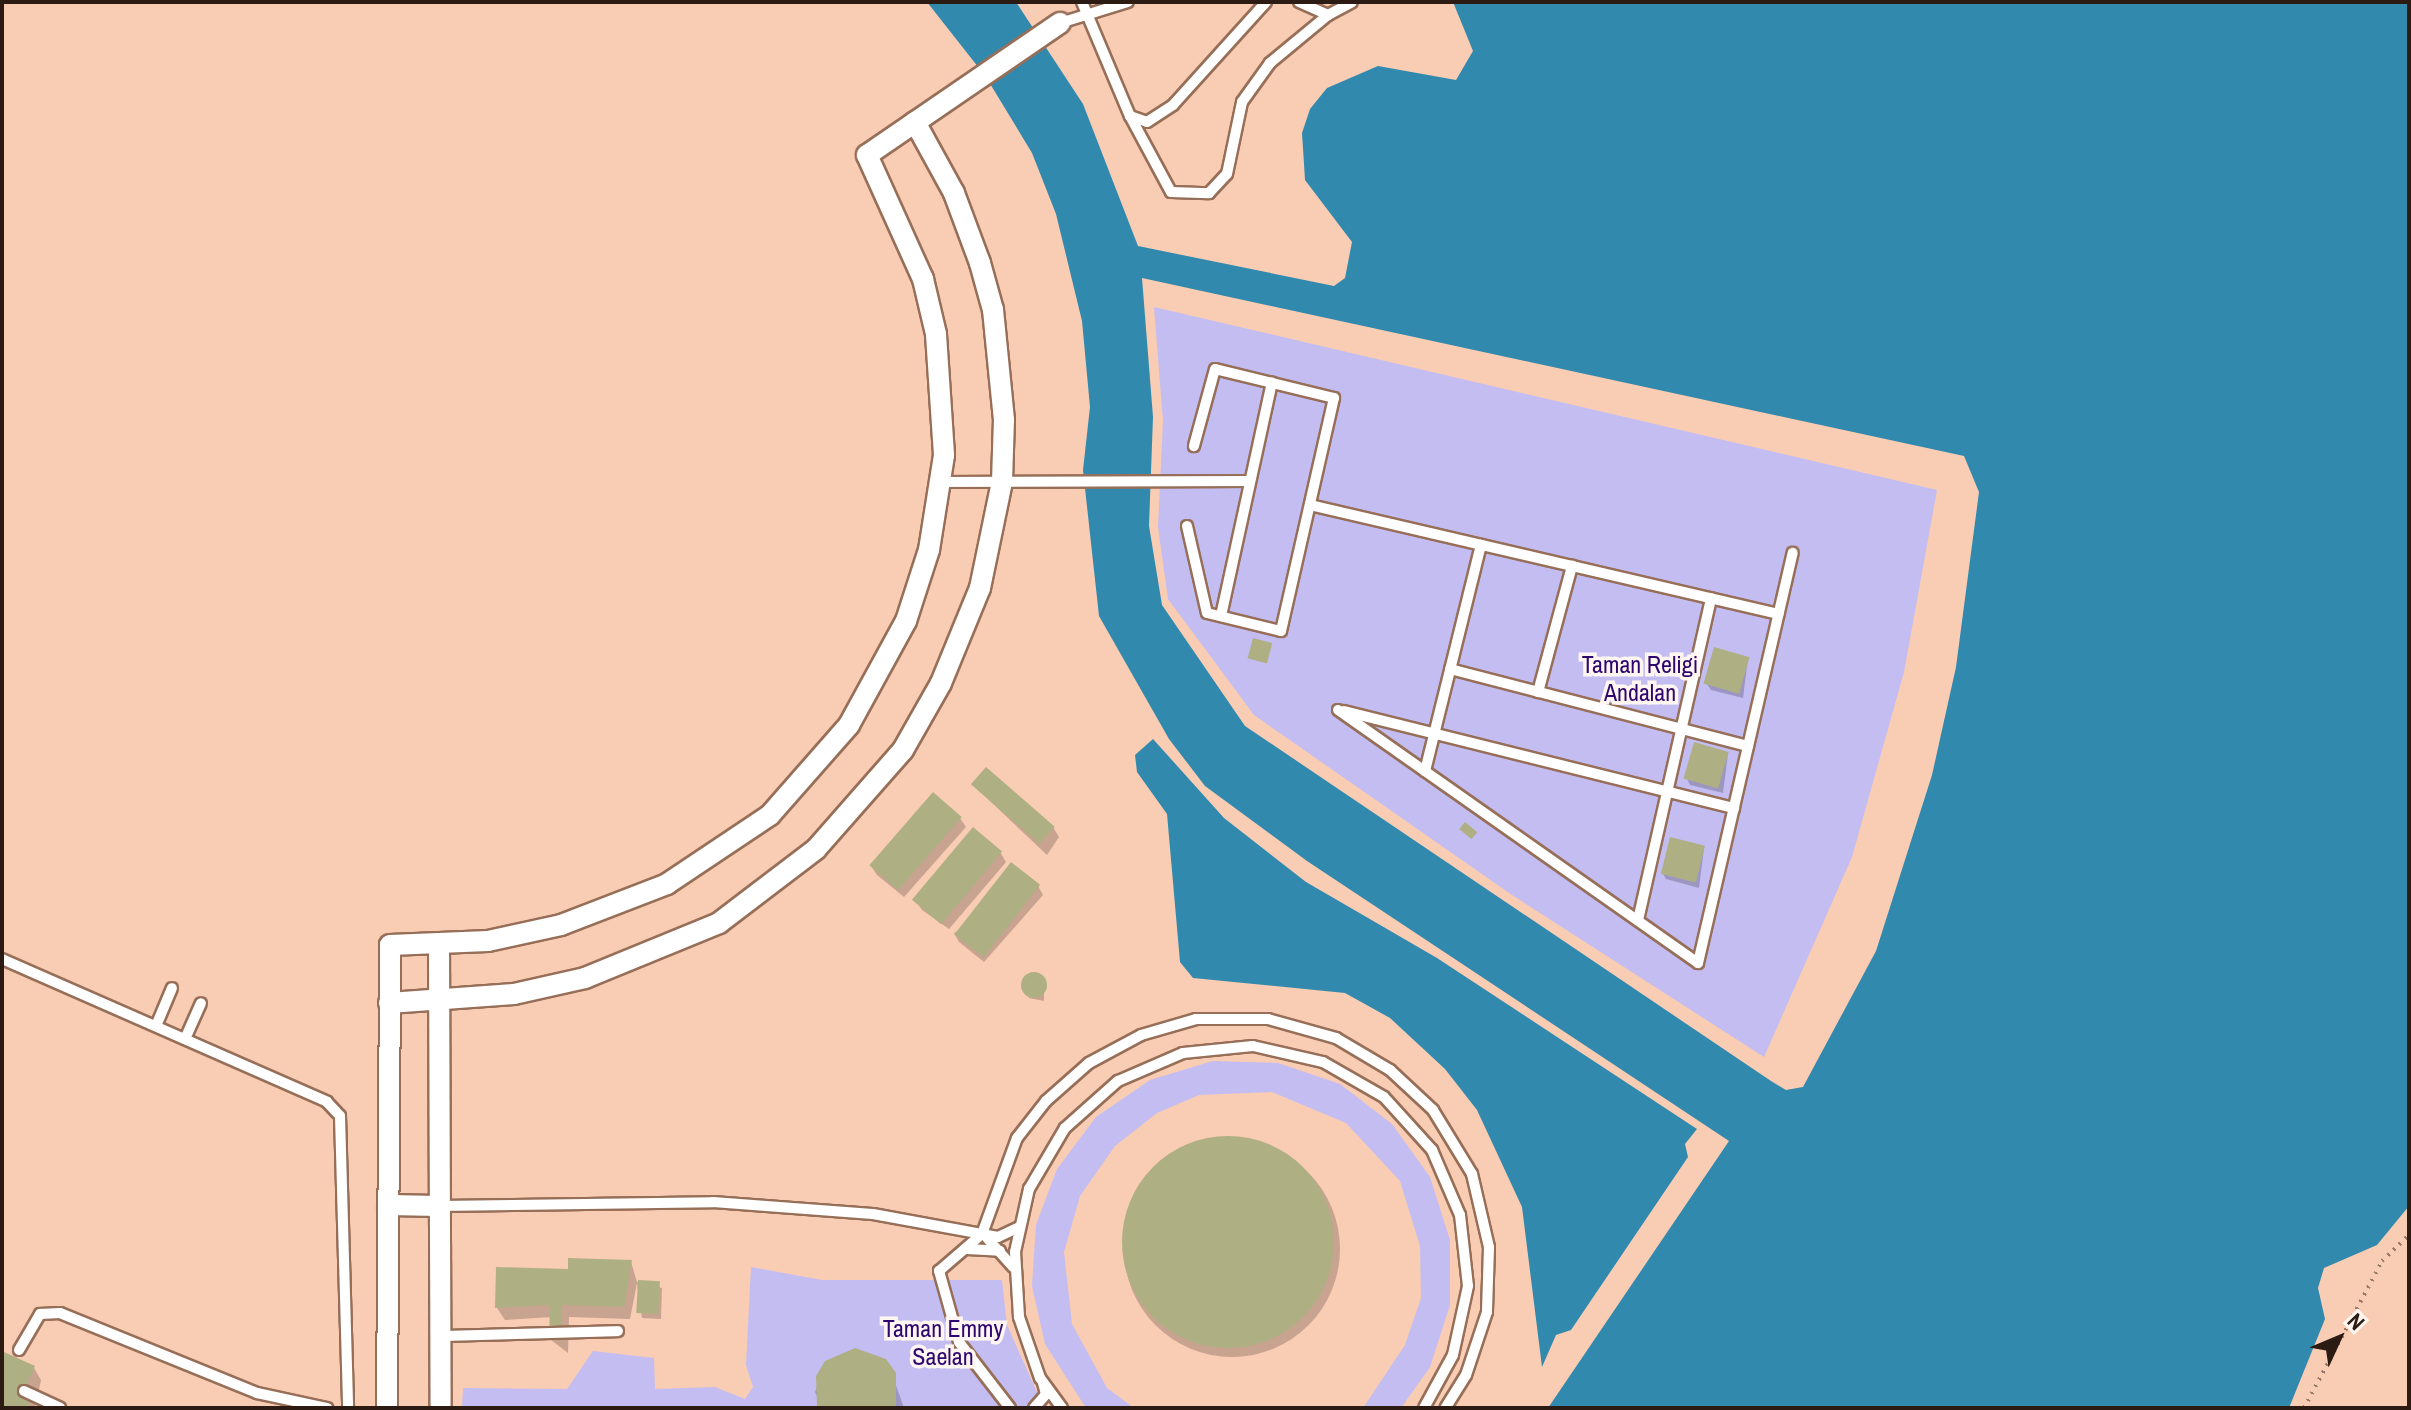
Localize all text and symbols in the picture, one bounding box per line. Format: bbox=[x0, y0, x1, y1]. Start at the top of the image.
park label: Taman Religi Andalan bbox=[1582, 651, 1698, 707]
north arrow bbox=[2299, 1298, 2379, 1378]
text: N bbox=[2341, 1306, 2372, 1336]
park label: Taman Emmy Saelan bbox=[883, 1315, 1003, 1371]

